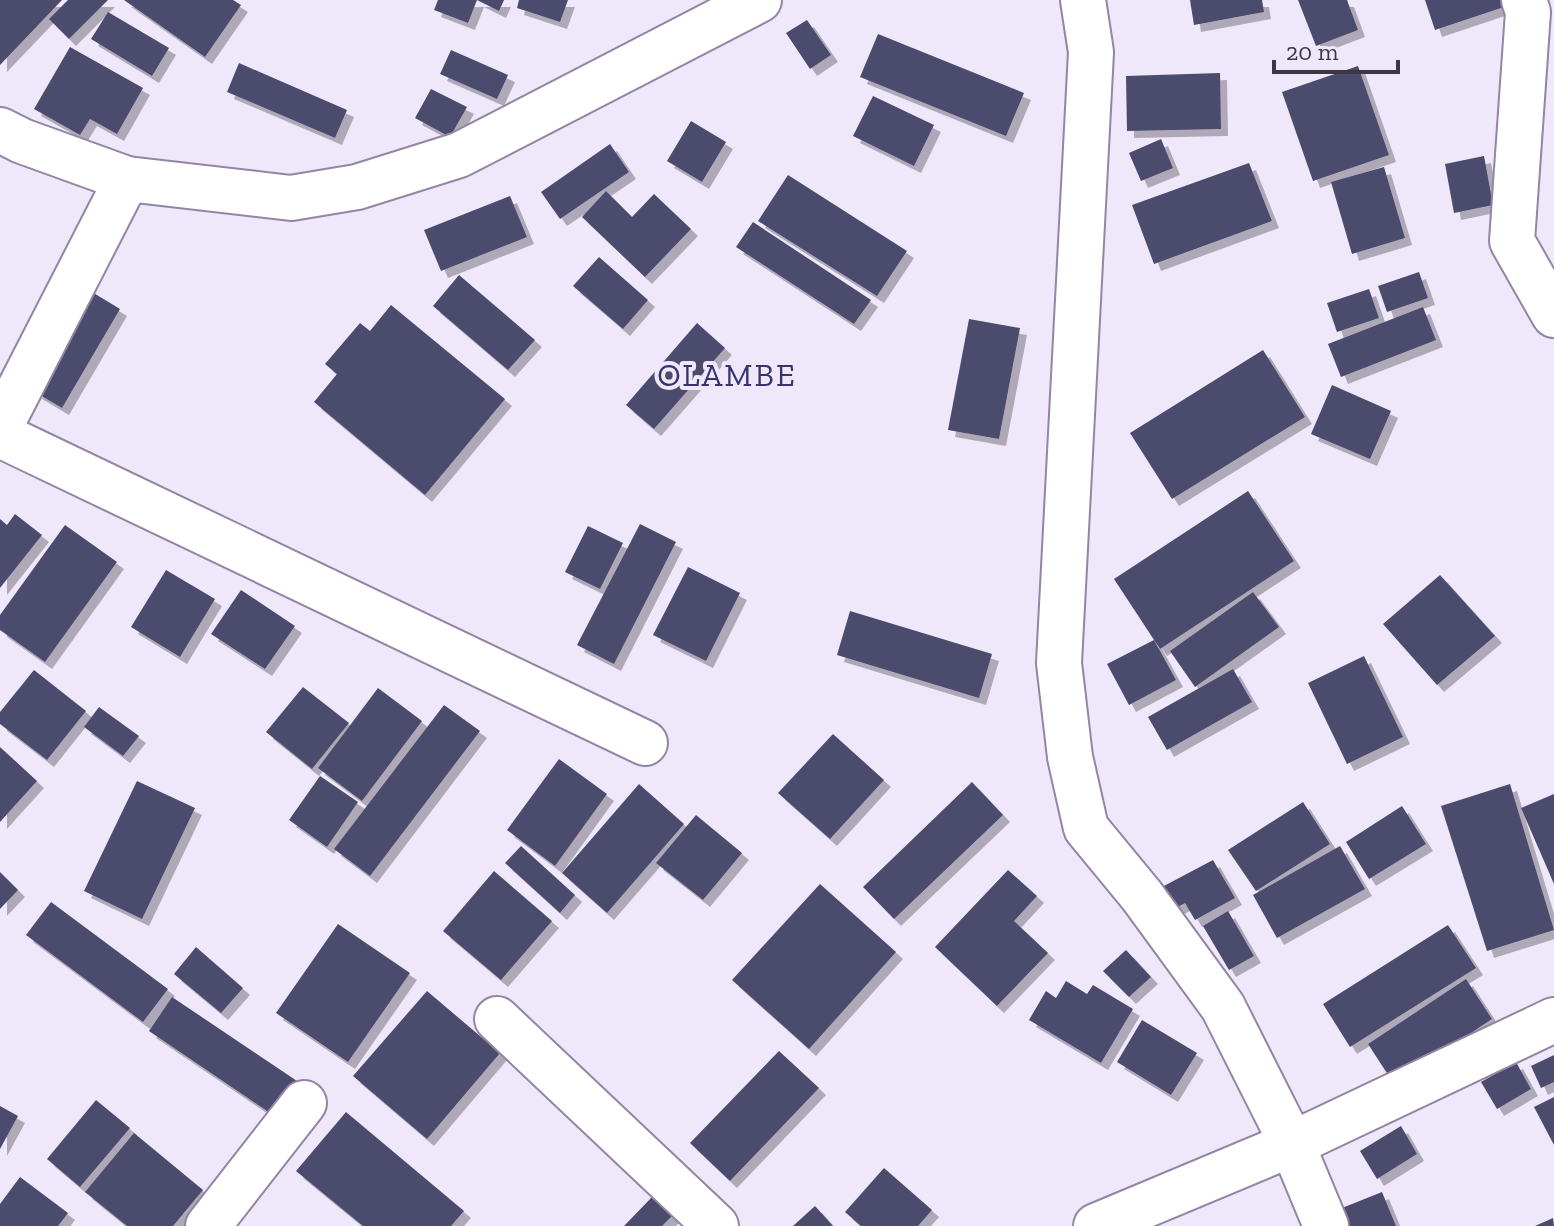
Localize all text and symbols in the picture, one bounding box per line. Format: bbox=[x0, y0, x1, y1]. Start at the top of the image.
scale bar bbox=[1274, 24, 1398, 74]
text: 20 m bbox=[1286, 37, 1339, 66]
district label: OLAMBE bbox=[657, 356, 797, 394]

